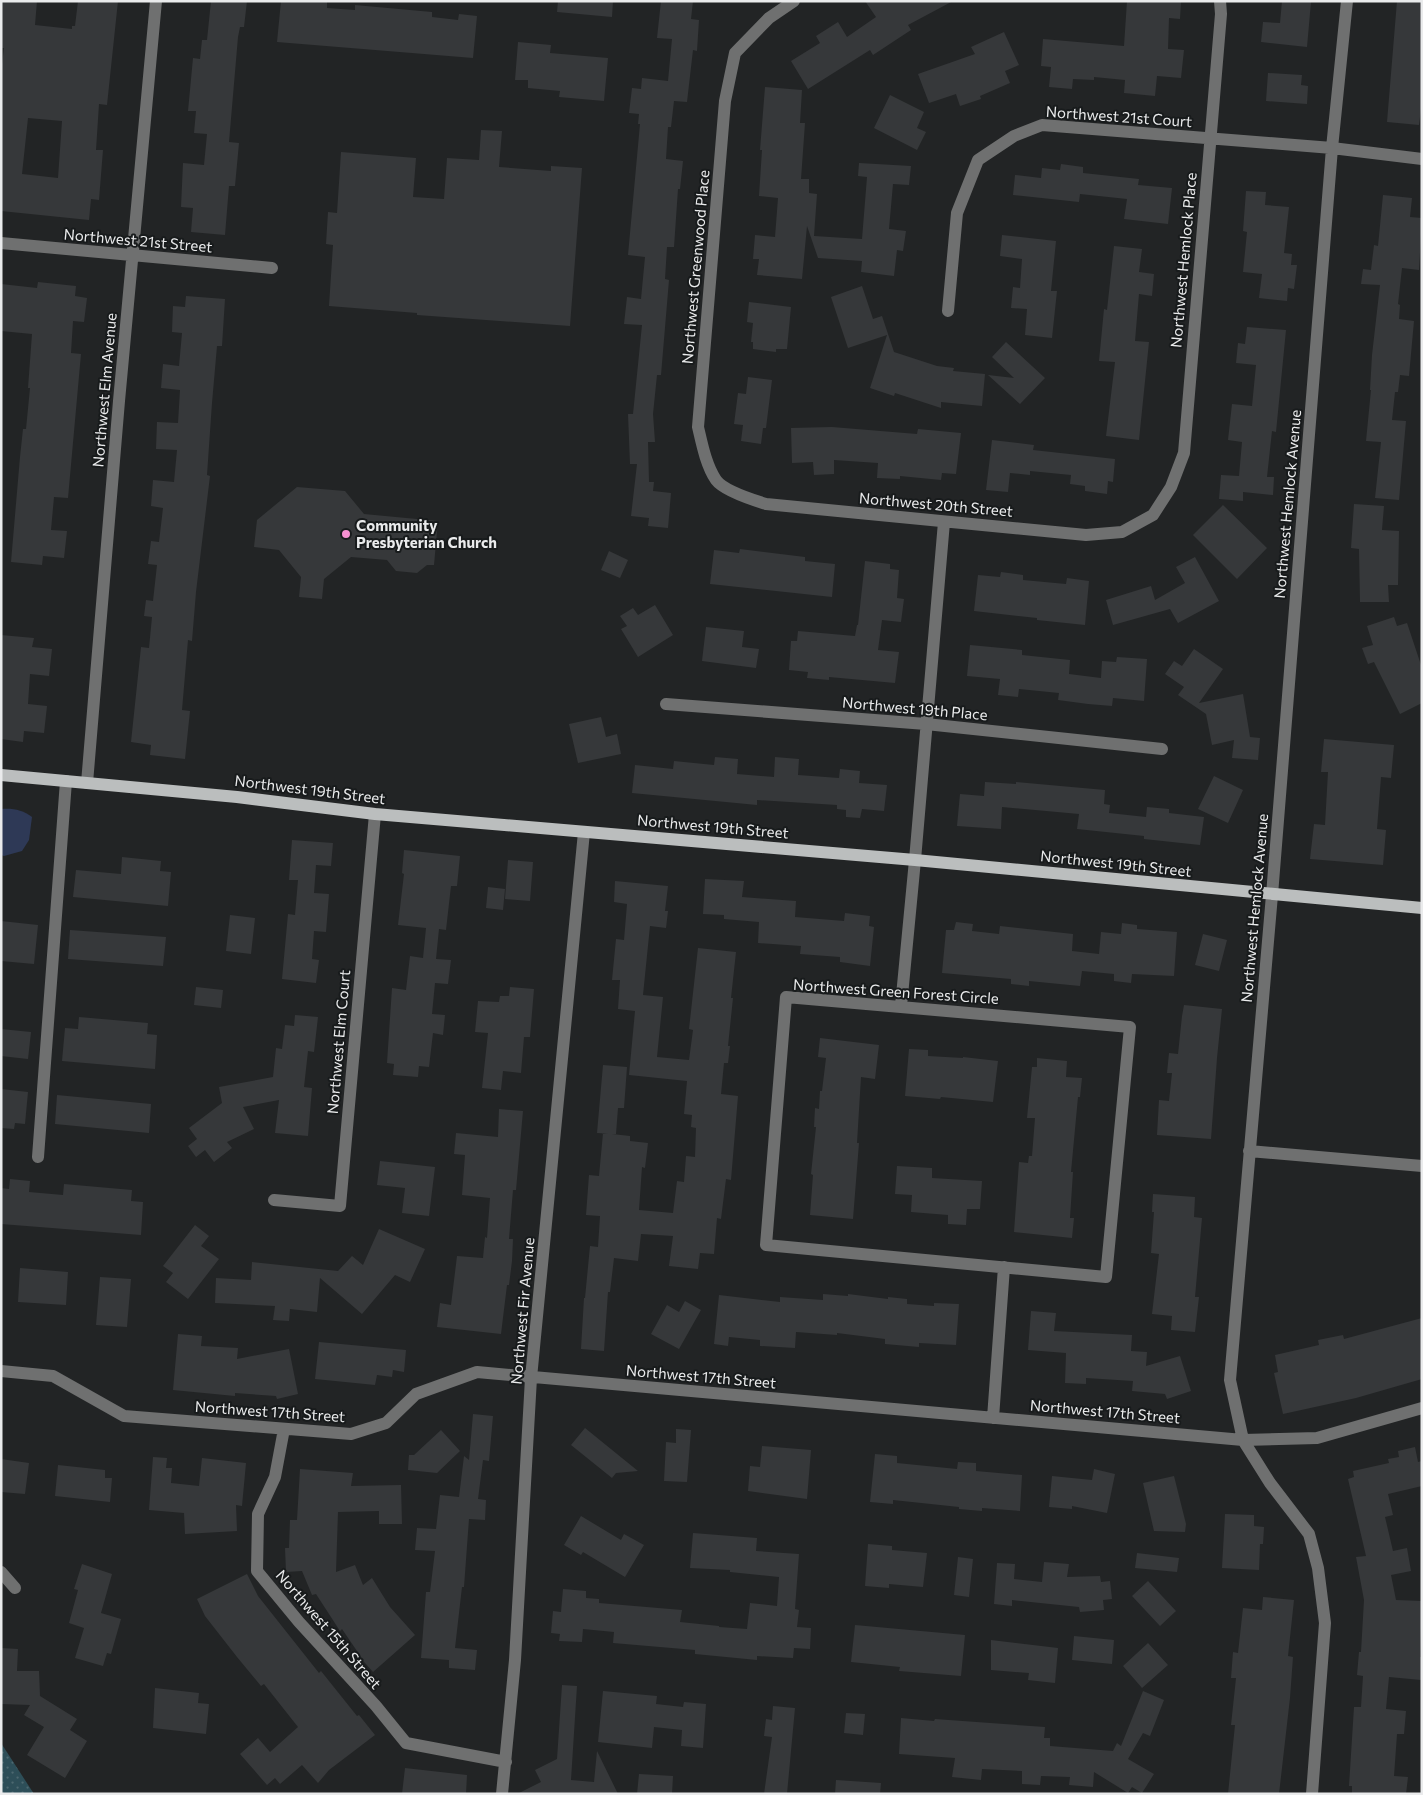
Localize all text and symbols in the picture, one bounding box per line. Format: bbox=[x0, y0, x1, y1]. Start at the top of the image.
street label: Northwest 21st Court bbox=[1045, 102, 1193, 130]
street label: Northwest Greenwood Place bbox=[678, 169, 712, 365]
street label: Northwest Hemlock Place bbox=[1166, 171, 1200, 349]
street label: Northwest 21st Street bbox=[63, 225, 213, 255]
street label: Northwest Elm Avenue bbox=[88, 312, 120, 468]
street label: Northwest Hemlock Avenue bbox=[1270, 409, 1304, 599]
street label: Northwest 20th Street bbox=[858, 488, 1014, 520]
place label: Community Presbyterian Church bbox=[356, 516, 497, 551]
marker: Community Presbyterian Church bbox=[340, 528, 352, 540]
street label: Northwest 19th Place bbox=[842, 693, 989, 723]
street label: Northwest 19th Street bbox=[234, 771, 386, 807]
street label: Northwest 19th Street bbox=[637, 810, 789, 842]
street label: Northwest Hemlock Avenue bbox=[1237, 813, 1271, 1003]
street label: Northwest 19th Street bbox=[1040, 846, 1192, 880]
street label: Northwest Elm Court bbox=[323, 969, 353, 1115]
street label: Northwest Green Forest Circle bbox=[793, 975, 999, 1007]
street label: Northwest Fir Avenue bbox=[507, 1237, 537, 1385]
street label: Northwest 17th Street bbox=[625, 1360, 777, 1392]
street label: Northwest 17th Street bbox=[1029, 1395, 1181, 1427]
street label: Northwest 17th Street bbox=[194, 1397, 346, 1425]
street label: Northwest 15th Street bbox=[273, 1566, 385, 1692]

